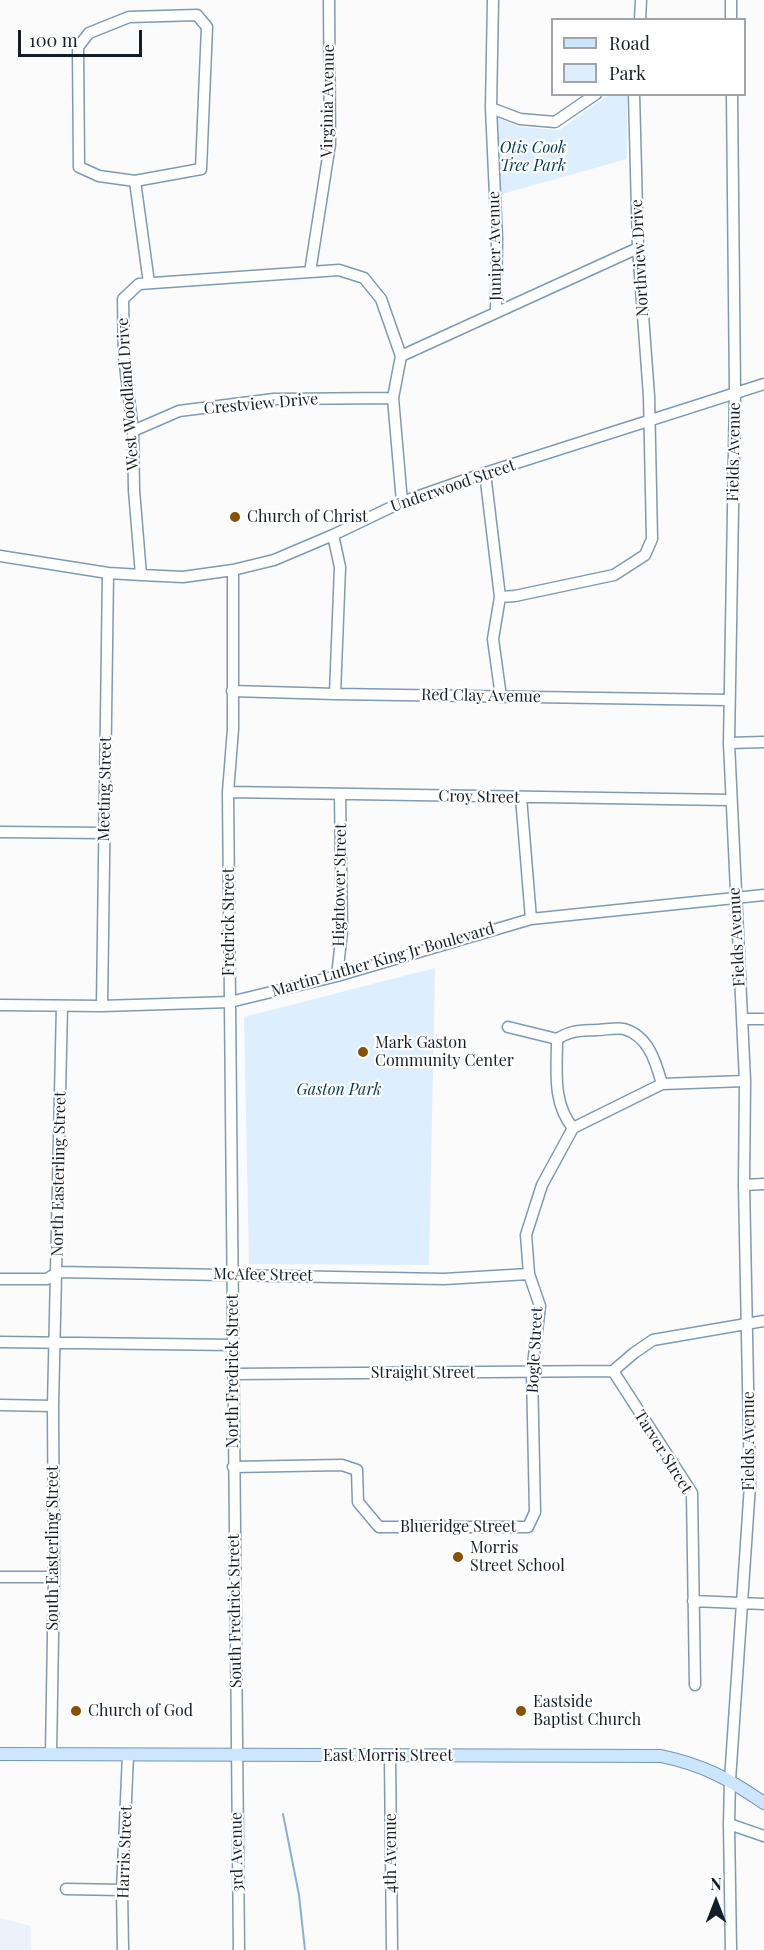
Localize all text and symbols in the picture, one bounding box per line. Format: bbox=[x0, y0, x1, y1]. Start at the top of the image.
scale bar bbox=[21, 18, 146, 56]
legend bbox=[551, 18, 746, 96]
text: 100 m bbox=[29, 28, 78, 52]
text: Road bbox=[609, 31, 650, 55]
street label: Virginia Avenue bbox=[317, 44, 339, 158]
text: Park bbox=[609, 61, 646, 85]
park label: Otis Cook Tree Park bbox=[500, 138, 566, 176]
street label: Juniper Avenue bbox=[484, 191, 506, 301]
street label: Northview Drive bbox=[627, 199, 653, 317]
street label: West Woodland Drive bbox=[113, 317, 143, 471]
street label: Crestview Drive bbox=[203, 389, 319, 419]
street label: Fields Avenue bbox=[724, 402, 744, 502]
street label: Underwood Street bbox=[388, 456, 518, 516]
place label: Church of Christ bbox=[247, 507, 368, 527]
marker: Church of Christ bbox=[228, 510, 242, 524]
street label: Red Clay Avenue bbox=[421, 685, 541, 707]
street label: Meeting Street bbox=[94, 736, 116, 842]
street label: Croy Street bbox=[438, 787, 520, 807]
street label: Hightower Street bbox=[329, 823, 351, 947]
street label: Fredrick Street bbox=[219, 868, 239, 976]
street label: Fields Avenue bbox=[725, 887, 749, 987]
street label: Martin Luther King Jr Boulevard bbox=[269, 919, 497, 1001]
place label: Mark Gaston Community Center bbox=[375, 1033, 514, 1071]
marker: Mark Gaston Community Center bbox=[356, 1045, 370, 1059]
park label: Gaston Park bbox=[297, 1080, 381, 1100]
street label: North Easterling Street bbox=[48, 1091, 70, 1257]
street label: McAfee Street bbox=[213, 1265, 313, 1285]
street label: North Fredrick Street bbox=[223, 1294, 243, 1448]
street label: Bogle Street bbox=[523, 1306, 547, 1394]
street label: Straight Street bbox=[371, 1363, 475, 1383]
street label: Fields Avenue bbox=[739, 1391, 759, 1491]
street label: Tarver Street bbox=[630, 1407, 696, 1497]
street label: South Easterling Street bbox=[43, 1465, 63, 1631]
street label: Blueridge Street bbox=[400, 1517, 516, 1537]
street label: South Fredrick Street bbox=[224, 1534, 246, 1688]
place label: Morris Street School bbox=[470, 1538, 565, 1576]
marker: Morris Street School bbox=[451, 1550, 465, 1564]
place label: Eastside Baptist Church bbox=[533, 1692, 641, 1730]
place label: Church of God bbox=[88, 1701, 193, 1721]
marker: Church of God bbox=[69, 1704, 83, 1718]
marker: Eastside Baptist Church bbox=[514, 1704, 528, 1718]
street label: East Morris Street bbox=[323, 1746, 453, 1766]
street label: Harris Street bbox=[114, 1805, 136, 1899]
street label: 3rd Avenue bbox=[227, 1812, 247, 1892]
street label: 4th Avenue bbox=[381, 1813, 401, 1893]
north arrow bbox=[686, 1872, 746, 1932]
text: N bbox=[710, 1873, 722, 1894]

